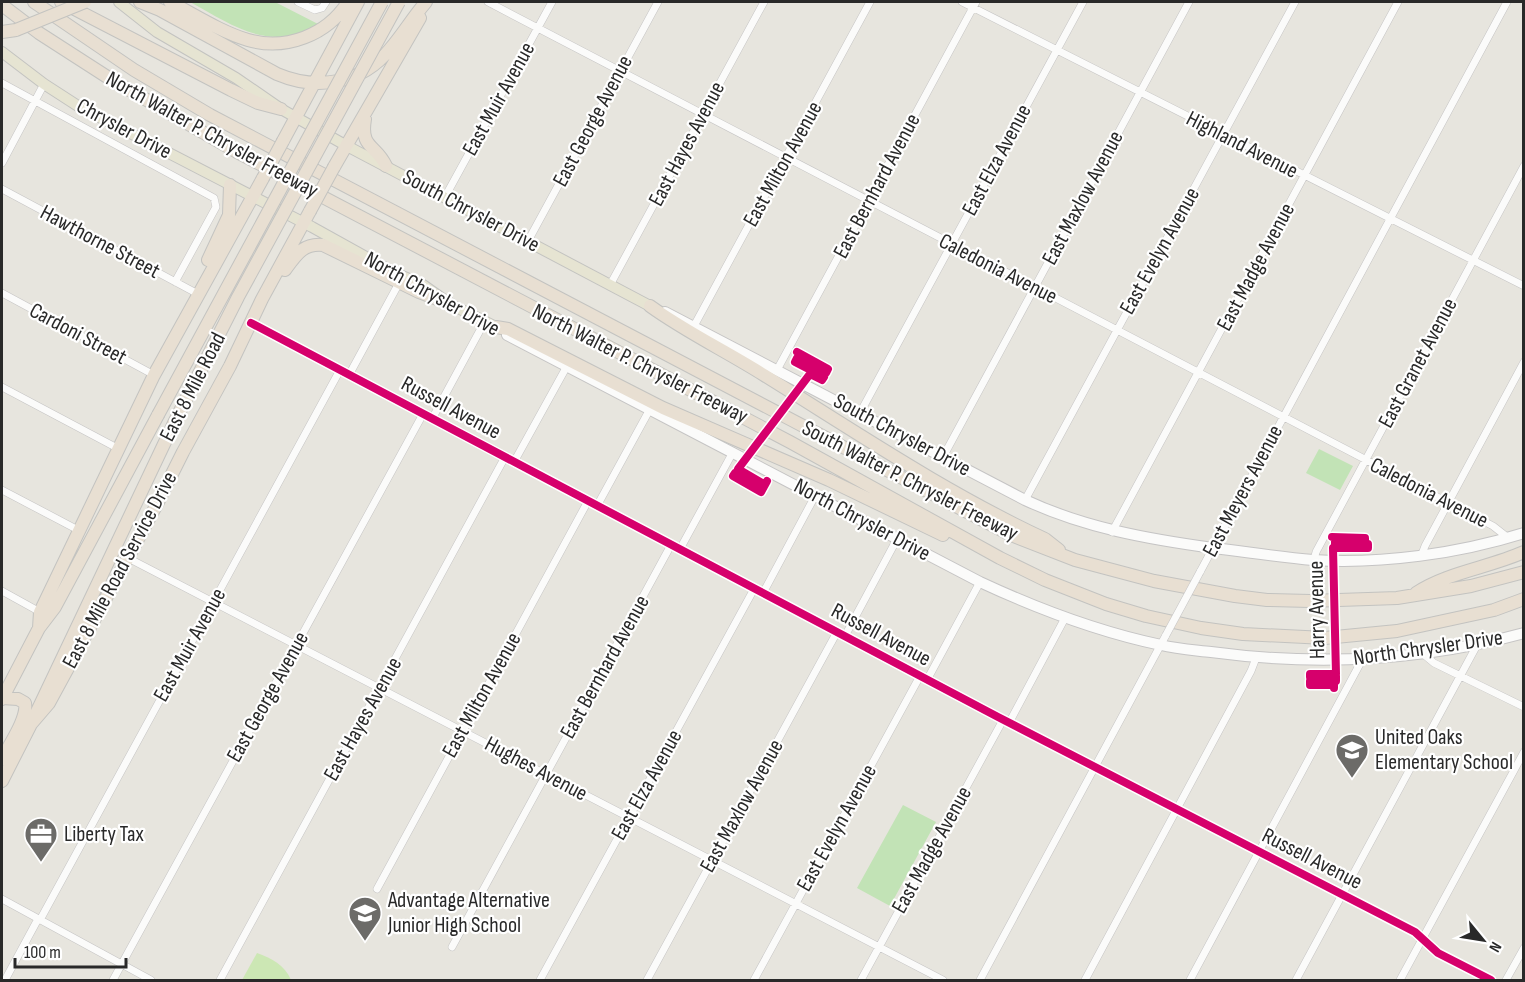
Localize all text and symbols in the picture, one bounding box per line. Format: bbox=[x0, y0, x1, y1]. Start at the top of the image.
street label: East Muir Avenue bbox=[457, 38, 541, 160]
street label: East George Avenue bbox=[547, 51, 639, 191]
street label: North Walter P. Chrysler Freeway bbox=[101, 65, 323, 205]
street label: East Hayes Avenue bbox=[643, 77, 731, 211]
street label: Chrysler Drive bbox=[72, 93, 176, 165]
street label: East Milton Avenue bbox=[738, 97, 828, 231]
street label: East Elza Avenue bbox=[956, 100, 1038, 220]
street label: Highland Avenue bbox=[1182, 105, 1302, 185]
street label: East Bernhard Avenue bbox=[828, 109, 926, 263]
street label: East Maxlow Avenue bbox=[1036, 126, 1130, 270]
street label: South Chrysler Drive bbox=[398, 164, 544, 258]
street label: East Evelyn Avenue bbox=[1114, 183, 1206, 319]
street label: East Madge Avenue bbox=[1211, 198, 1301, 336]
street label: Hawthorne Street bbox=[36, 199, 165, 285]
street label: Caledonia Avenue bbox=[934, 228, 1062, 310]
street label: North Chrysler Drive bbox=[360, 246, 504, 342]
street label: East Granet Avenue bbox=[1373, 294, 1463, 432]
street label: Cardoni Street bbox=[25, 297, 132, 371]
street label: North Walter P. Chrysler Freeway bbox=[528, 298, 753, 430]
street label: East 8 Mile Road bbox=[154, 328, 232, 446]
street label: Russell Avenue bbox=[396, 370, 506, 446]
street label: South Chrysler Drive bbox=[829, 388, 975, 482]
street label: South Walter P. Chrysler Freeway bbox=[797, 415, 1023, 548]
street label: East Meyers Avenue bbox=[1197, 420, 1289, 562]
street label: Caledonia Avenue bbox=[1365, 452, 1493, 534]
street label: East 8 Mile Road Service Drive bbox=[57, 467, 183, 673]
street label: North Chrysler Drive bbox=[789, 473, 935, 567]
street label: Harry Avenue bbox=[1303, 561, 1331, 659]
street label: East Muir Avenue bbox=[148, 584, 232, 706]
street label: East Bernhard Avenue bbox=[554, 590, 656, 744]
street label: Russell Avenue bbox=[826, 597, 936, 673]
street label: North Chrysler Drive bbox=[1352, 624, 1504, 672]
street label: East George Avenue bbox=[221, 627, 315, 767]
street label: East Milton Avenue bbox=[437, 628, 527, 762]
street label: East Hayes Avenue bbox=[318, 652, 408, 786]
place label: United Oaks Elementary School bbox=[1375, 724, 1513, 776]
street label: East Elza Avenue bbox=[606, 725, 688, 845]
street label: Hughes Avenue bbox=[480, 731, 592, 807]
school or university icon: United Oaks Elementary School bbox=[1334, 732, 1370, 779]
street label: East Maxlow Avenue bbox=[694, 735, 790, 877]
street label: East Evelyn Avenue bbox=[791, 760, 883, 896]
street label: East Madge Avenue bbox=[886, 782, 978, 918]
office icon: Liberty Tax bbox=[23, 816, 59, 863]
place label: Liberty Tax bbox=[64, 821, 144, 848]
street label: Russell Avenue bbox=[1257, 822, 1367, 896]
place label: Advantage Alternative Junior High School bbox=[387, 887, 550, 939]
school or university icon: Advantage Alternative Junior High School bbox=[347, 895, 383, 942]
north arrow bbox=[1453, 910, 1513, 970]
scale bar bbox=[15, 931, 126, 969]
text: N bbox=[1484, 938, 1505, 955]
text: 100 m bbox=[24, 942, 61, 963]

